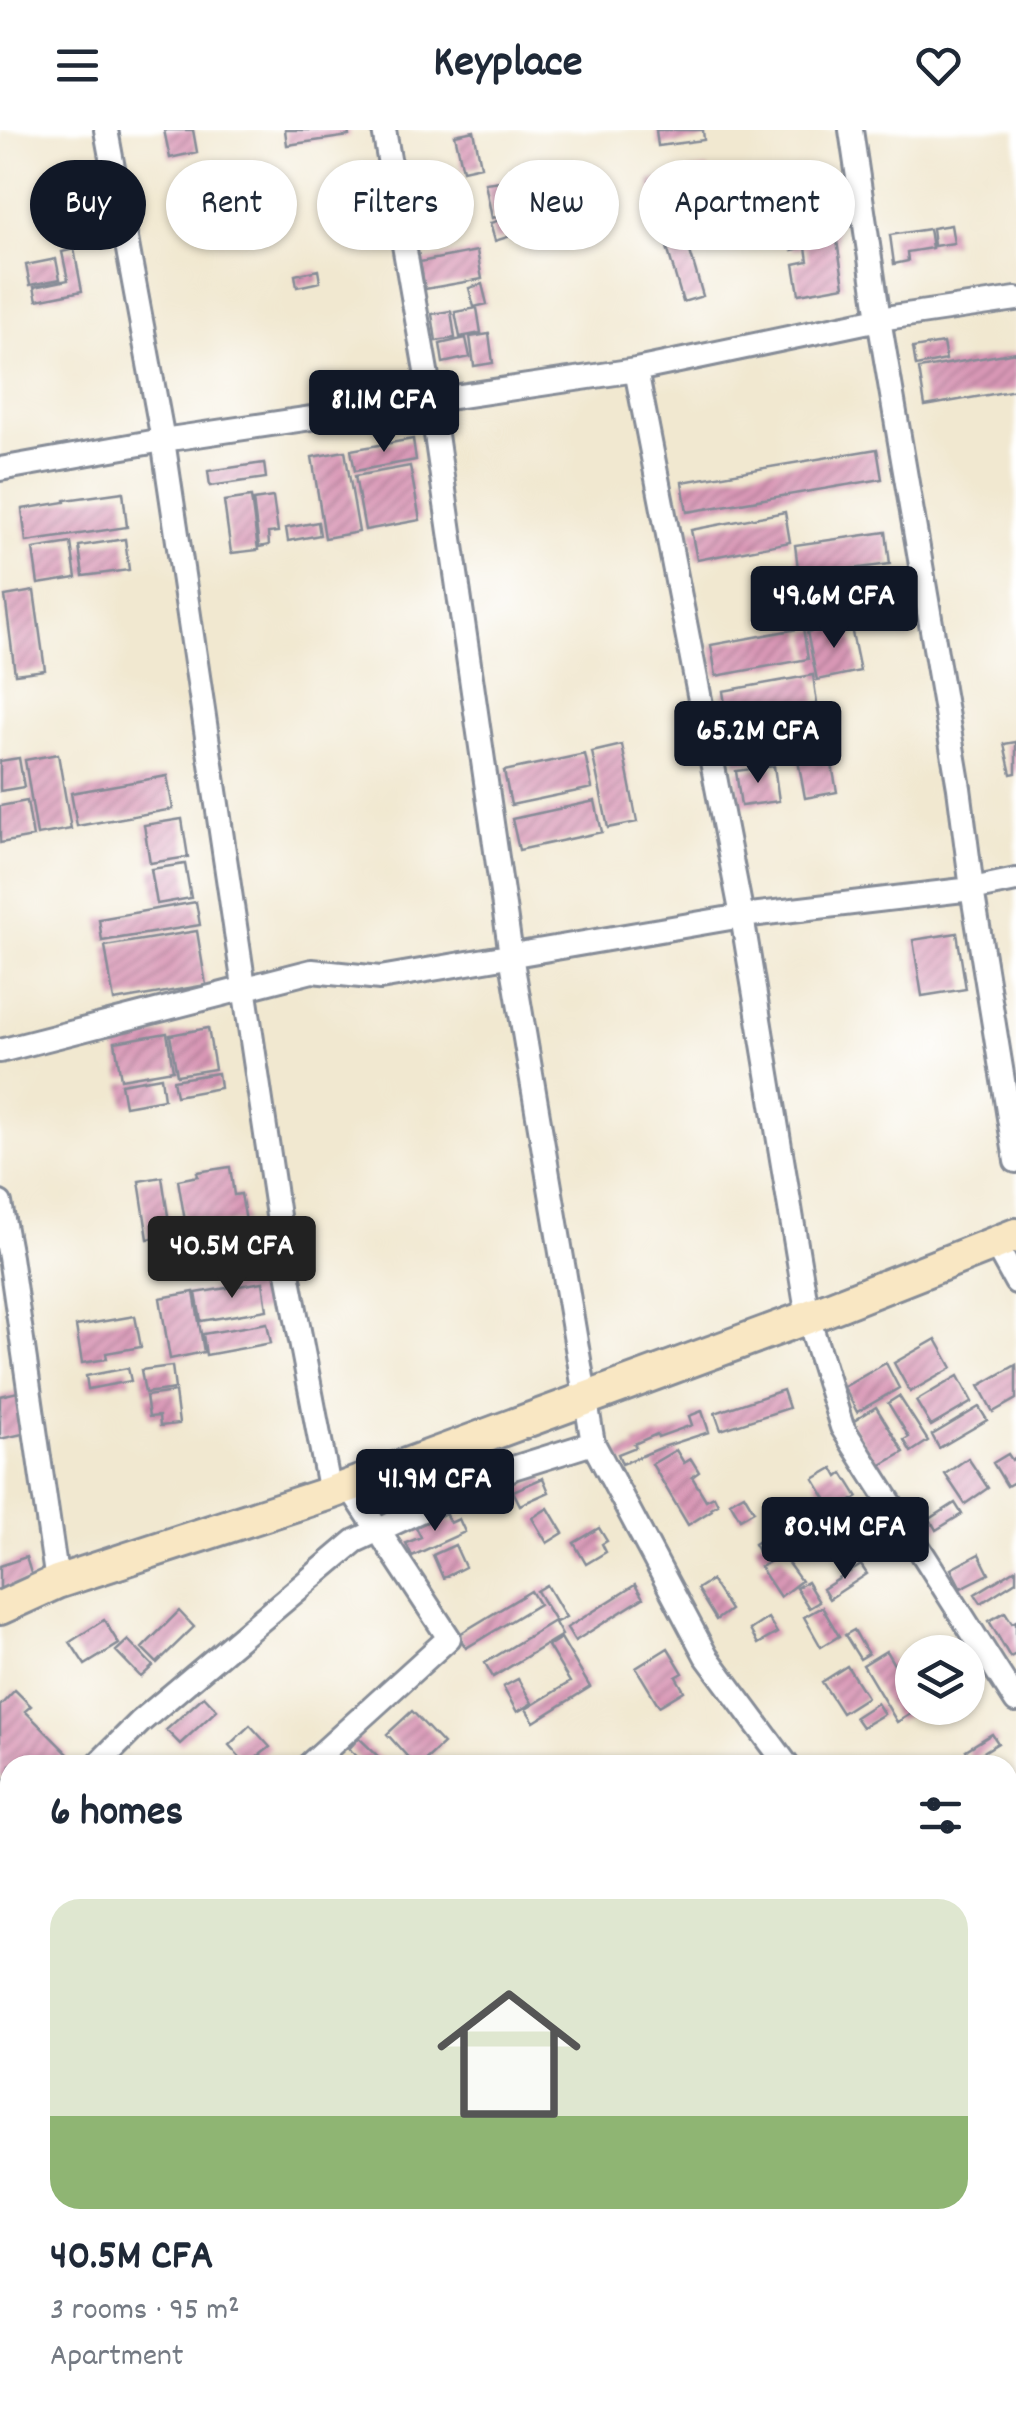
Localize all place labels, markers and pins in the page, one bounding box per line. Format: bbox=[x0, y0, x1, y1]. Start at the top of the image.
pin: 81.1M CFA bbox=[270, 370, 498, 455]
pin: 49.6M CFA bbox=[720, 566, 948, 651]
pin: 65.2M CFA bbox=[644, 701, 872, 786]
pin: 40.5M CFA bbox=[118, 1216, 346, 1301]
pin: 41.9M CFA bbox=[321, 1449, 549, 1534]
pin: 80.4M CFA bbox=[731, 1497, 959, 1582]

